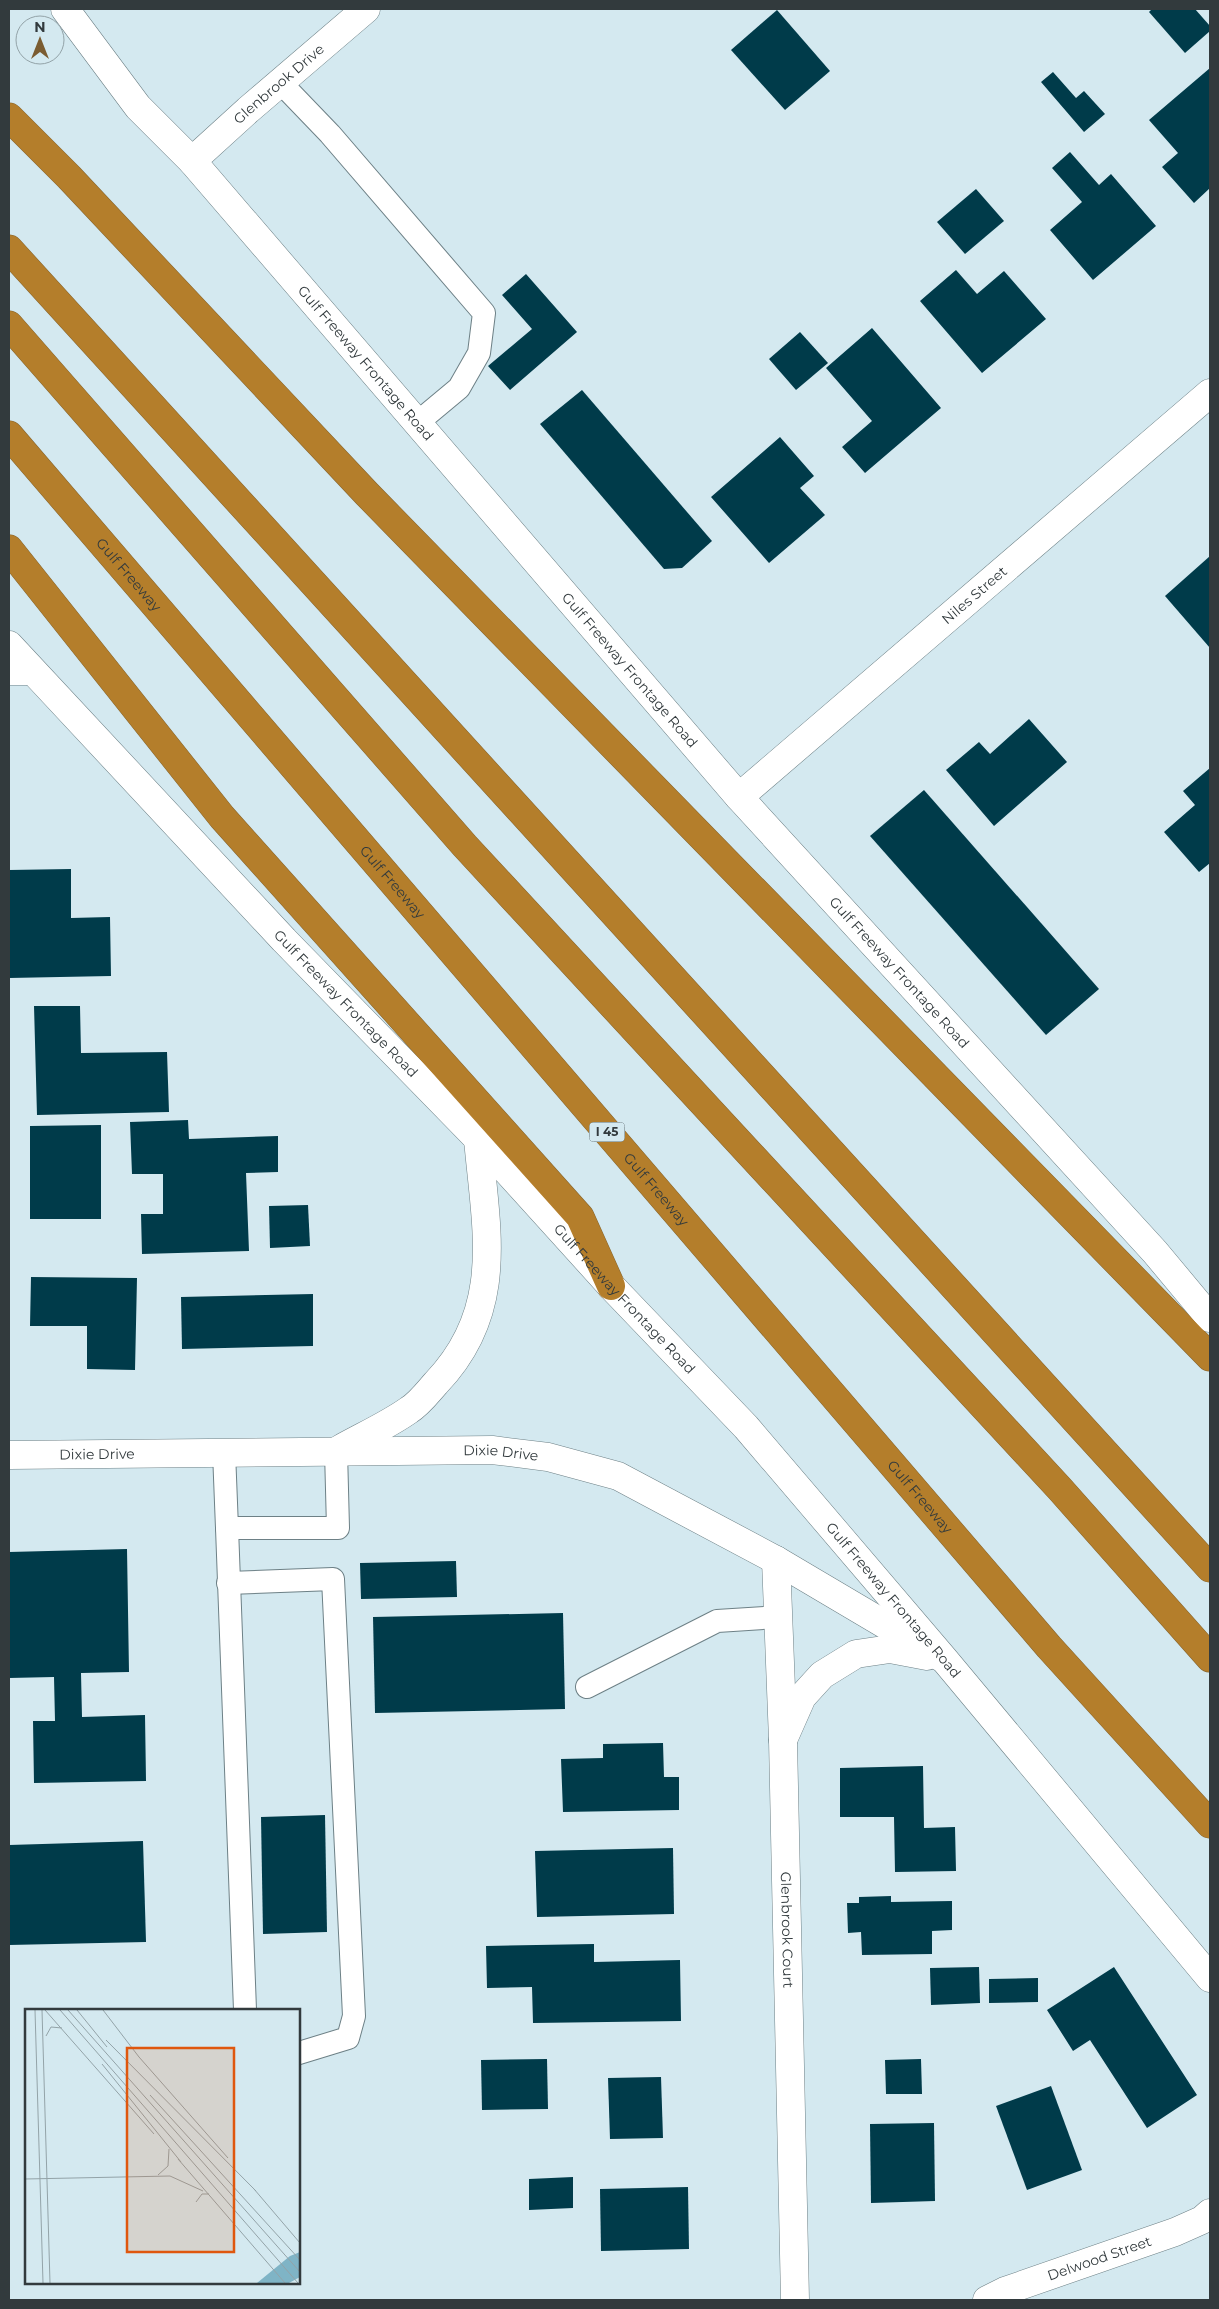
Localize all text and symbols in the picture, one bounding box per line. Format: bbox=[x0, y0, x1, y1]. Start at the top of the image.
north arrow bbox=[15, 15, 65, 65]
text: N bbox=[34, 18, 46, 36]
street label: Glenbrook Drive bbox=[230, 40, 328, 128]
street label: Gulf Freeway Frontage Road bbox=[294, 282, 437, 444]
street label: Gulf Freeway bbox=[92, 534, 166, 615]
street label: Niles Street bbox=[938, 562, 1011, 628]
street label: Gulf Freeway Frontage Road bbox=[558, 589, 702, 751]
street label: Gulf Freeway bbox=[356, 842, 429, 923]
street label: Gulf Freeway Frontage Road bbox=[825, 893, 973, 1052]
street label: Gulf Freeway Frontage Road bbox=[270, 926, 422, 1081]
road number: I 45 bbox=[590, 1122, 624, 1142]
street label: Gulf Freeway bbox=[620, 1149, 693, 1230]
street label: Gulf Freeway Frontage Road bbox=[550, 1220, 699, 1378]
street label: Dixie Drive bbox=[463, 1441, 539, 1465]
street label: Dixie Drive bbox=[59, 1445, 135, 1463]
street label: Gulf Freeway bbox=[884, 1456, 957, 1537]
street label: Gulf Freeway Frontage Road bbox=[822, 1518, 965, 1682]
street label: Glenbrook Court bbox=[777, 1871, 797, 1989]
inset map bbox=[25, 2009, 300, 2284]
street label: Delwood Street bbox=[1045, 2232, 1154, 2285]

